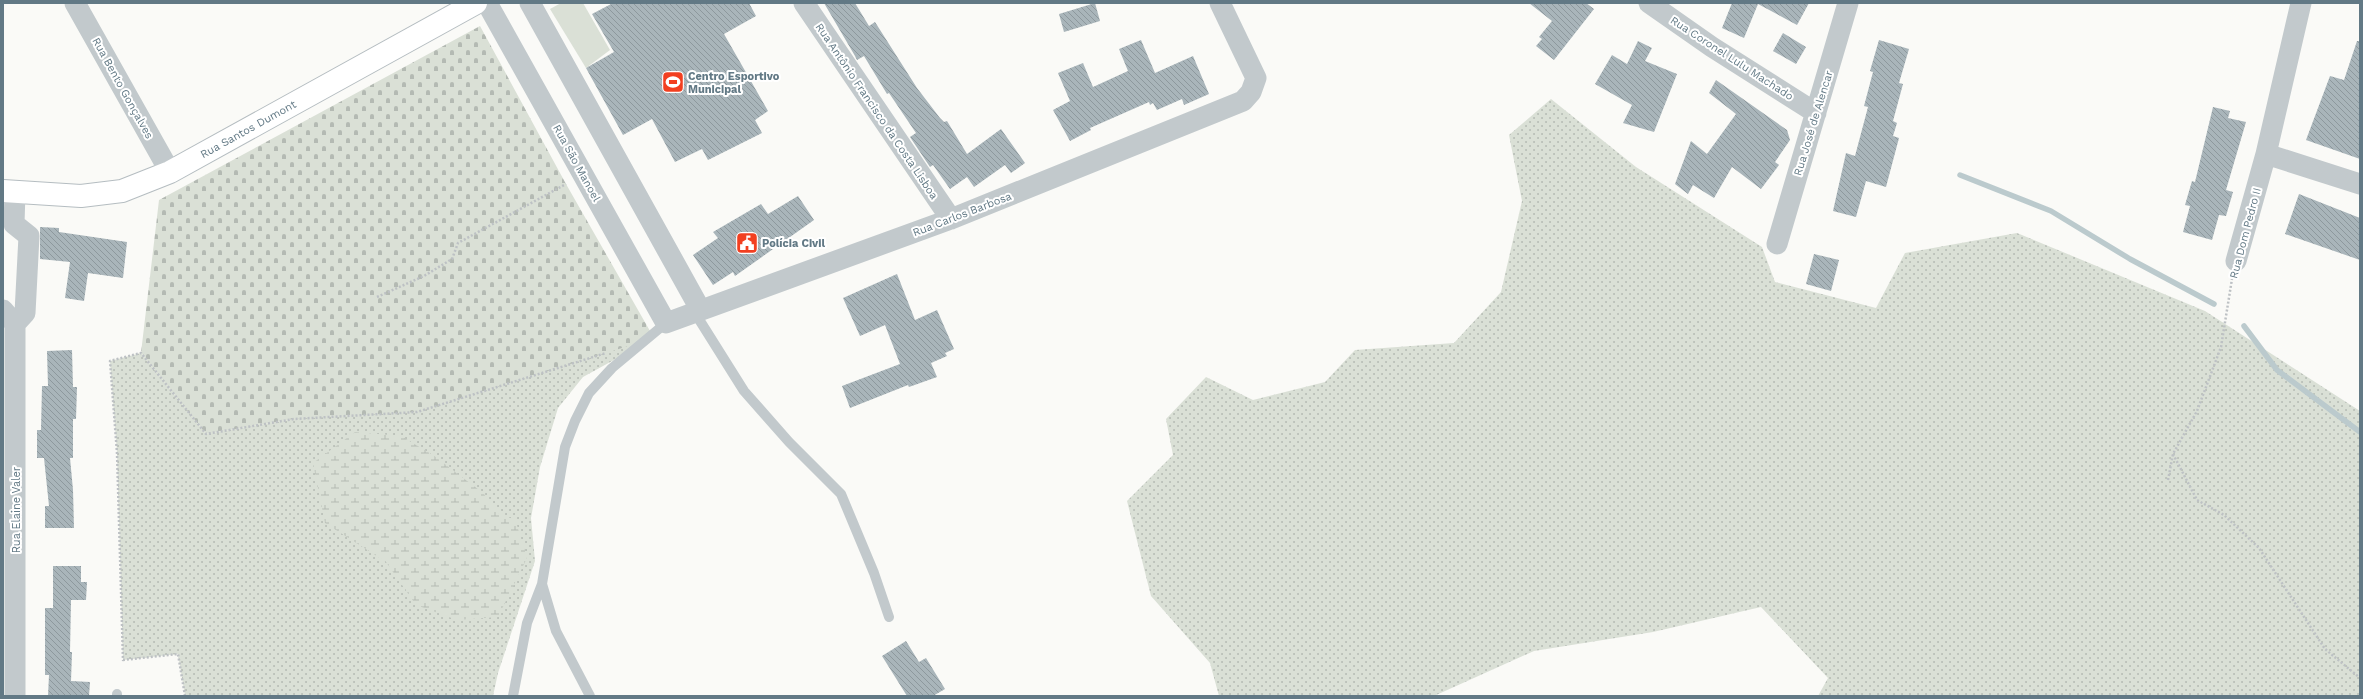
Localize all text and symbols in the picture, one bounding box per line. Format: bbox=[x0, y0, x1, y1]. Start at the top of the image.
street label: Rua Coronel Lulu Machado bbox=[1668, 14, 1796, 103]
street label: Rua Antônio Francisco da Costa Lisboa bbox=[813, 21, 941, 202]
street label: Rua Bento Gonçalves bbox=[89, 35, 156, 141]
sports icon: Centro Esportivo Municipal bbox=[660, 69, 686, 95]
street label: Rua José de Alencar bbox=[1791, 69, 1836, 177]
place label: Centro Esportivo Municipal bbox=[688, 70, 780, 96]
street label: Rua Santos Dumont bbox=[198, 98, 299, 161]
street label: Rua São Manoel bbox=[550, 123, 603, 205]
street label: Rua Dom Pedro II bbox=[2227, 186, 2264, 280]
street label: Rua Carlos Barbosa bbox=[911, 190, 1013, 239]
public building icon: Polícia Civil bbox=[734, 230, 760, 256]
place label: Polícia Civil bbox=[762, 237, 825, 250]
street label: Rua Elaine Valer bbox=[10, 466, 23, 553]

